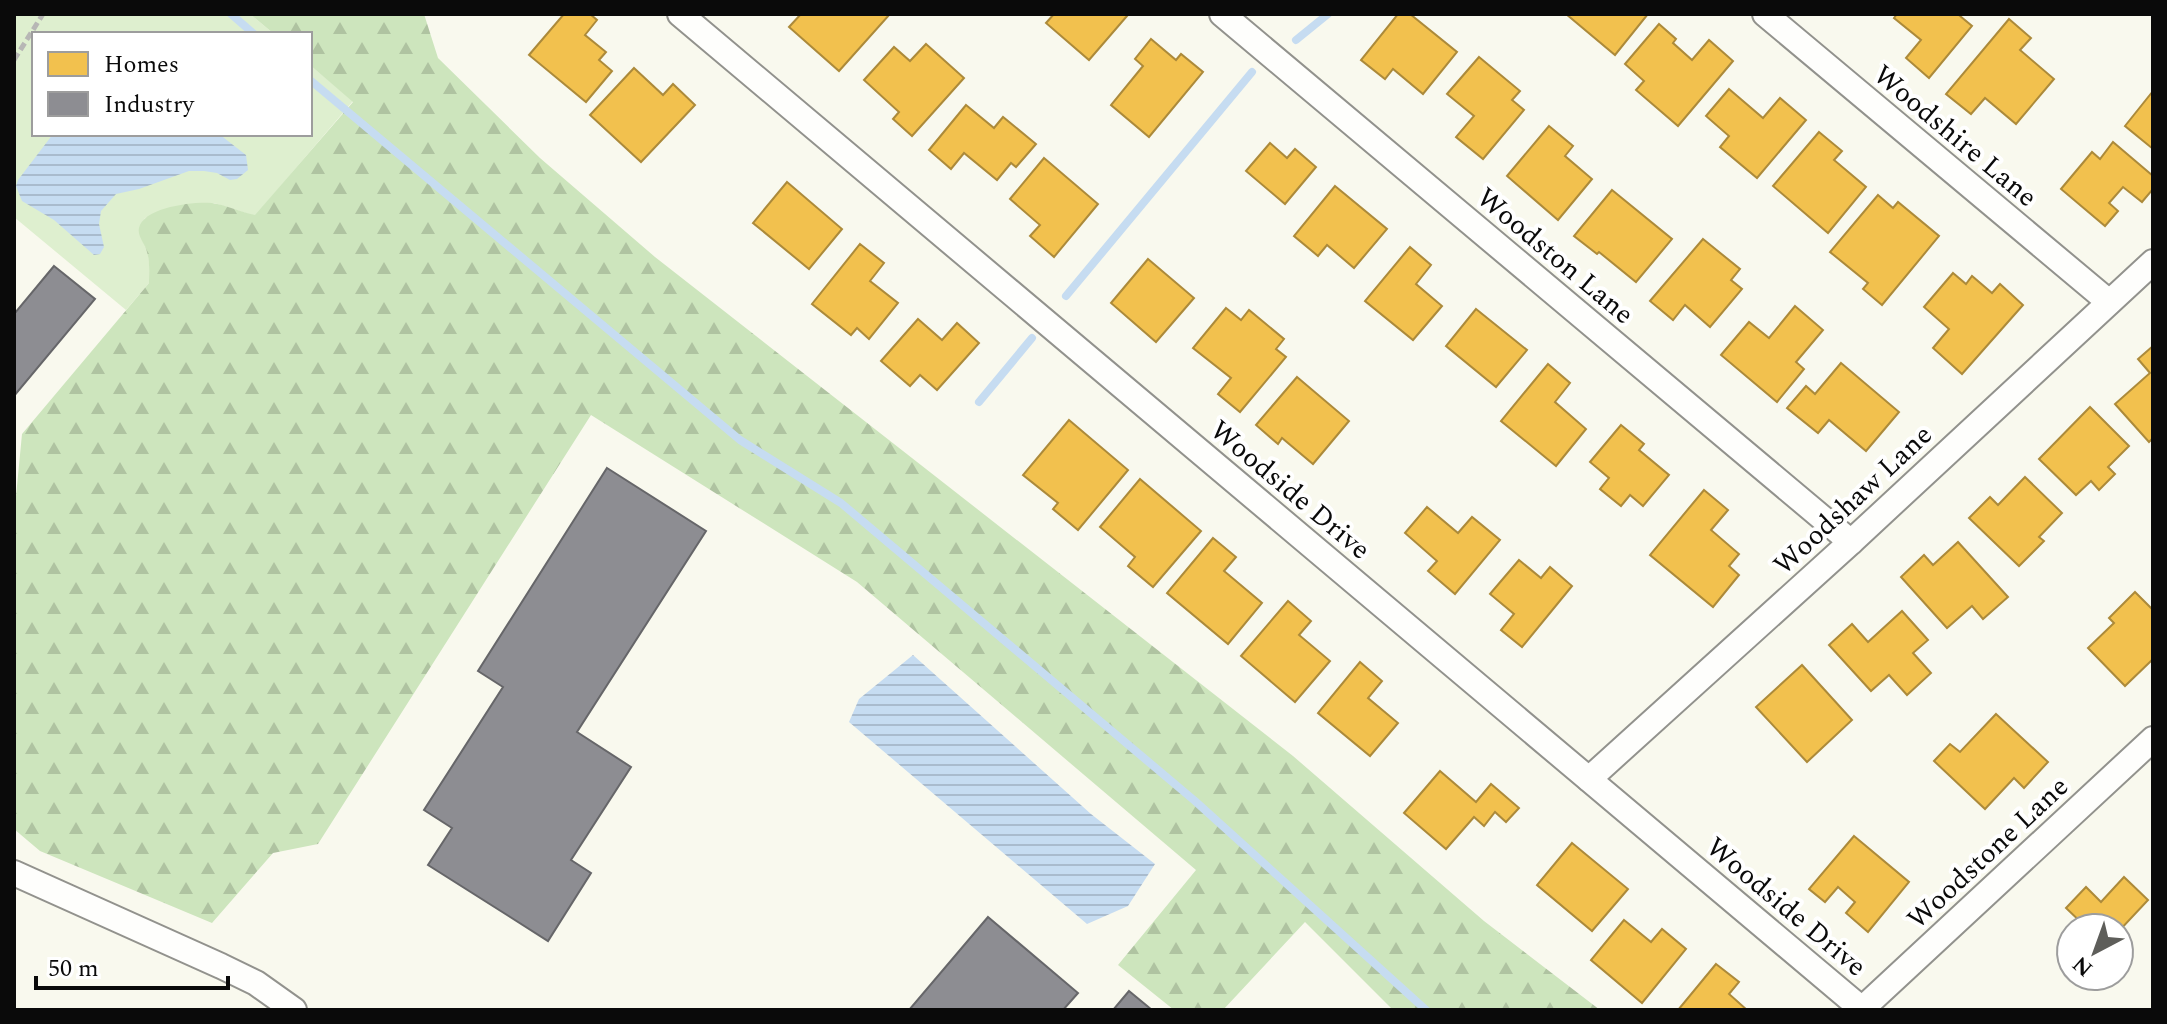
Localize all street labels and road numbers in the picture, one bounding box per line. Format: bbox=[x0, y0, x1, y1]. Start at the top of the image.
street label: Woodshire Lane bbox=[1863, 54, 2047, 218]
street label: Woodston Lane bbox=[1467, 177, 1643, 335]
street label: Woodside Drive bbox=[1200, 410, 1380, 570]
street label: Woodshaw Lane bbox=[1764, 415, 1942, 586]
street label: Woodstone Lane bbox=[1897, 766, 2079, 940]
street label: Woodside Drive bbox=[1696, 827, 1876, 987]

